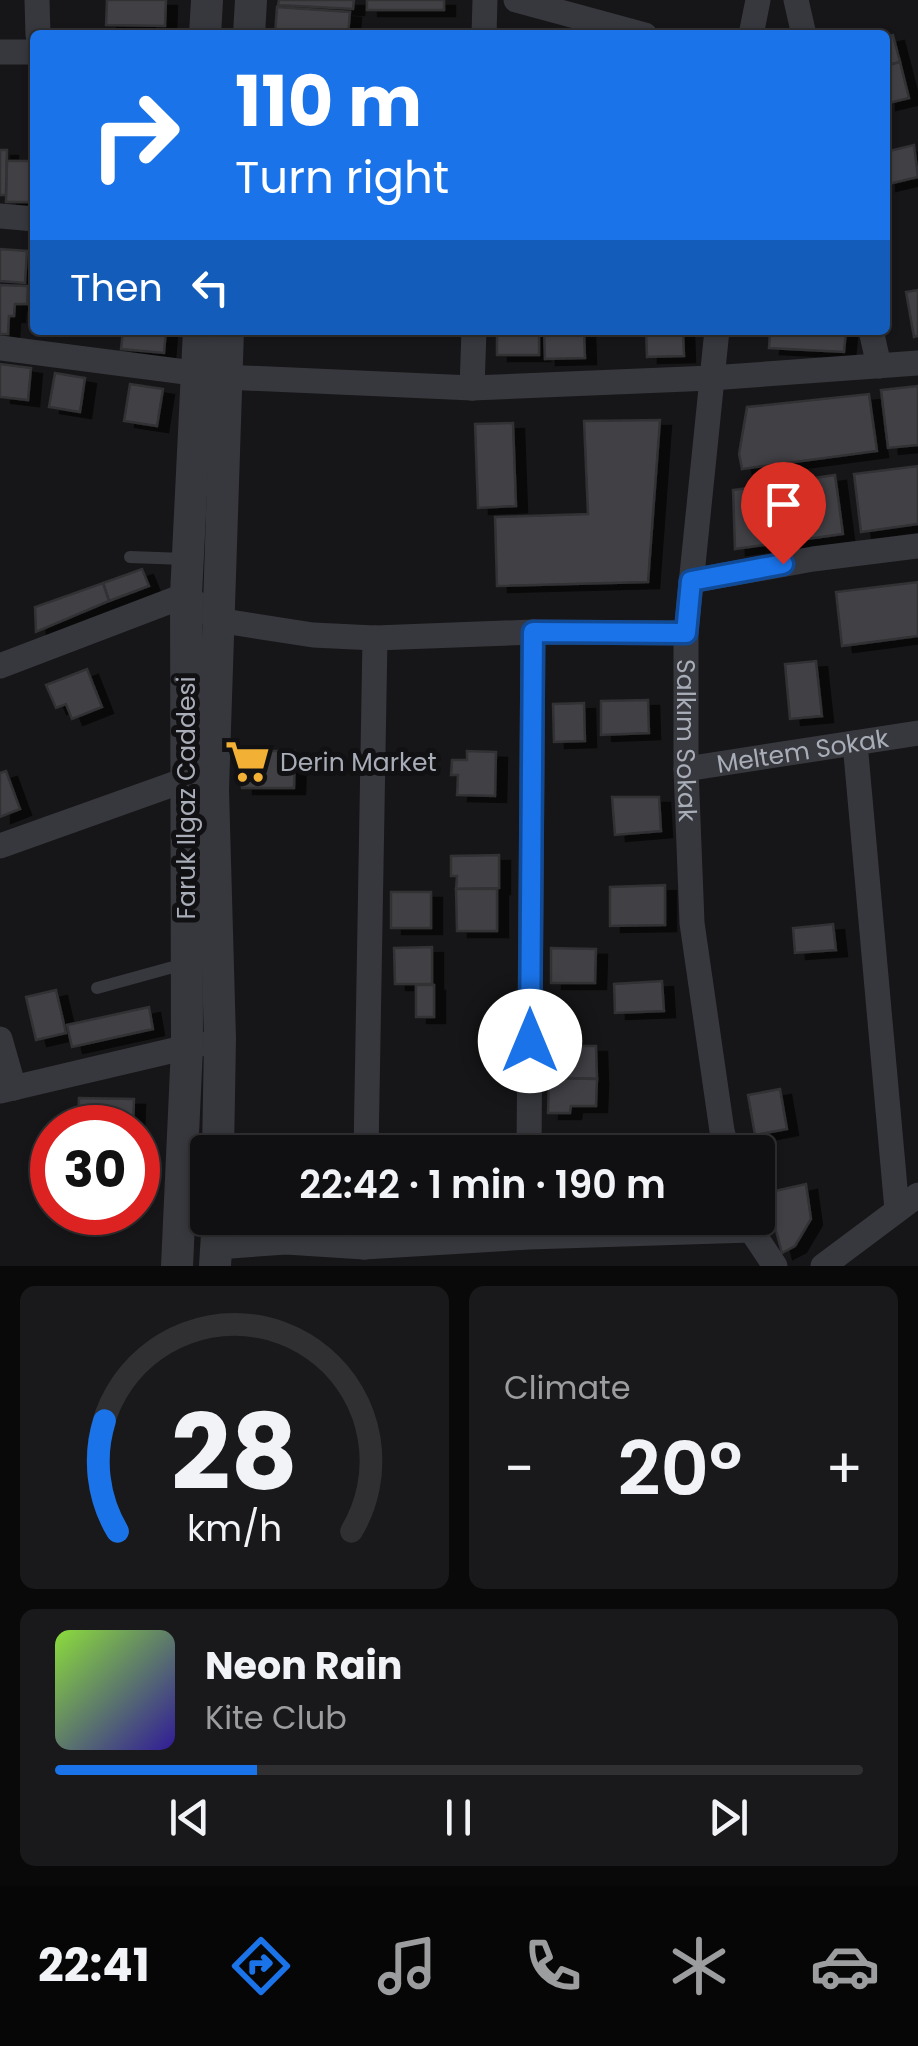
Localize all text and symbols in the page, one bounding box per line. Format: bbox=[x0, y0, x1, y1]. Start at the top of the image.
text: 110 m bbox=[235, 52, 422, 151]
icon: right bbox=[70, 70, 200, 200]
text: Turn right bbox=[235, 146, 449, 209]
icon: left bbox=[183, 260, 238, 315]
text: Then bbox=[70, 261, 163, 314]
pin bbox=[741, 462, 826, 565]
icon: arrive bbox=[756, 477, 811, 532]
street label: Salkım Sokak bbox=[668, 659, 705, 823]
street label: Faruk Ilgaz Caddesi bbox=[169, 676, 204, 920]
street label: Meltem Sokak bbox=[714, 721, 891, 782]
supermarket icon: Derin Market bbox=[223, 738, 271, 786]
place label: Derin Market bbox=[280, 745, 437, 780]
position arrow bbox=[478, 989, 582, 1093]
speed limit sign: 30 bbox=[30, 1105, 160, 1235]
text: 22:42 · 1 min · 190 m bbox=[299, 1158, 666, 1211]
text: Climate bbox=[504, 1365, 631, 1410]
text: 28 bbox=[171, 1380, 298, 1525]
text: 20° bbox=[617, 1416, 742, 1521]
text: − bbox=[504, 1430, 534, 1507]
text: + bbox=[825, 1430, 863, 1507]
text: km/h bbox=[187, 1503, 282, 1554]
text: Neon Rain bbox=[205, 1639, 402, 1692]
text: Kite Club bbox=[205, 1695, 347, 1740]
icon: previous bbox=[162, 1790, 217, 1845]
icon: pause bbox=[431, 1790, 486, 1845]
icon: next bbox=[701, 1790, 756, 1845]
icon: directions bbox=[226, 1931, 296, 2001]
icon: music bbox=[372, 1931, 442, 2001]
icon: phone bbox=[518, 1931, 588, 2001]
icon: climate bbox=[664, 1931, 734, 2001]
icon: car bbox=[810, 1931, 880, 2001]
text: 22:41 bbox=[38, 1934, 150, 1997]

